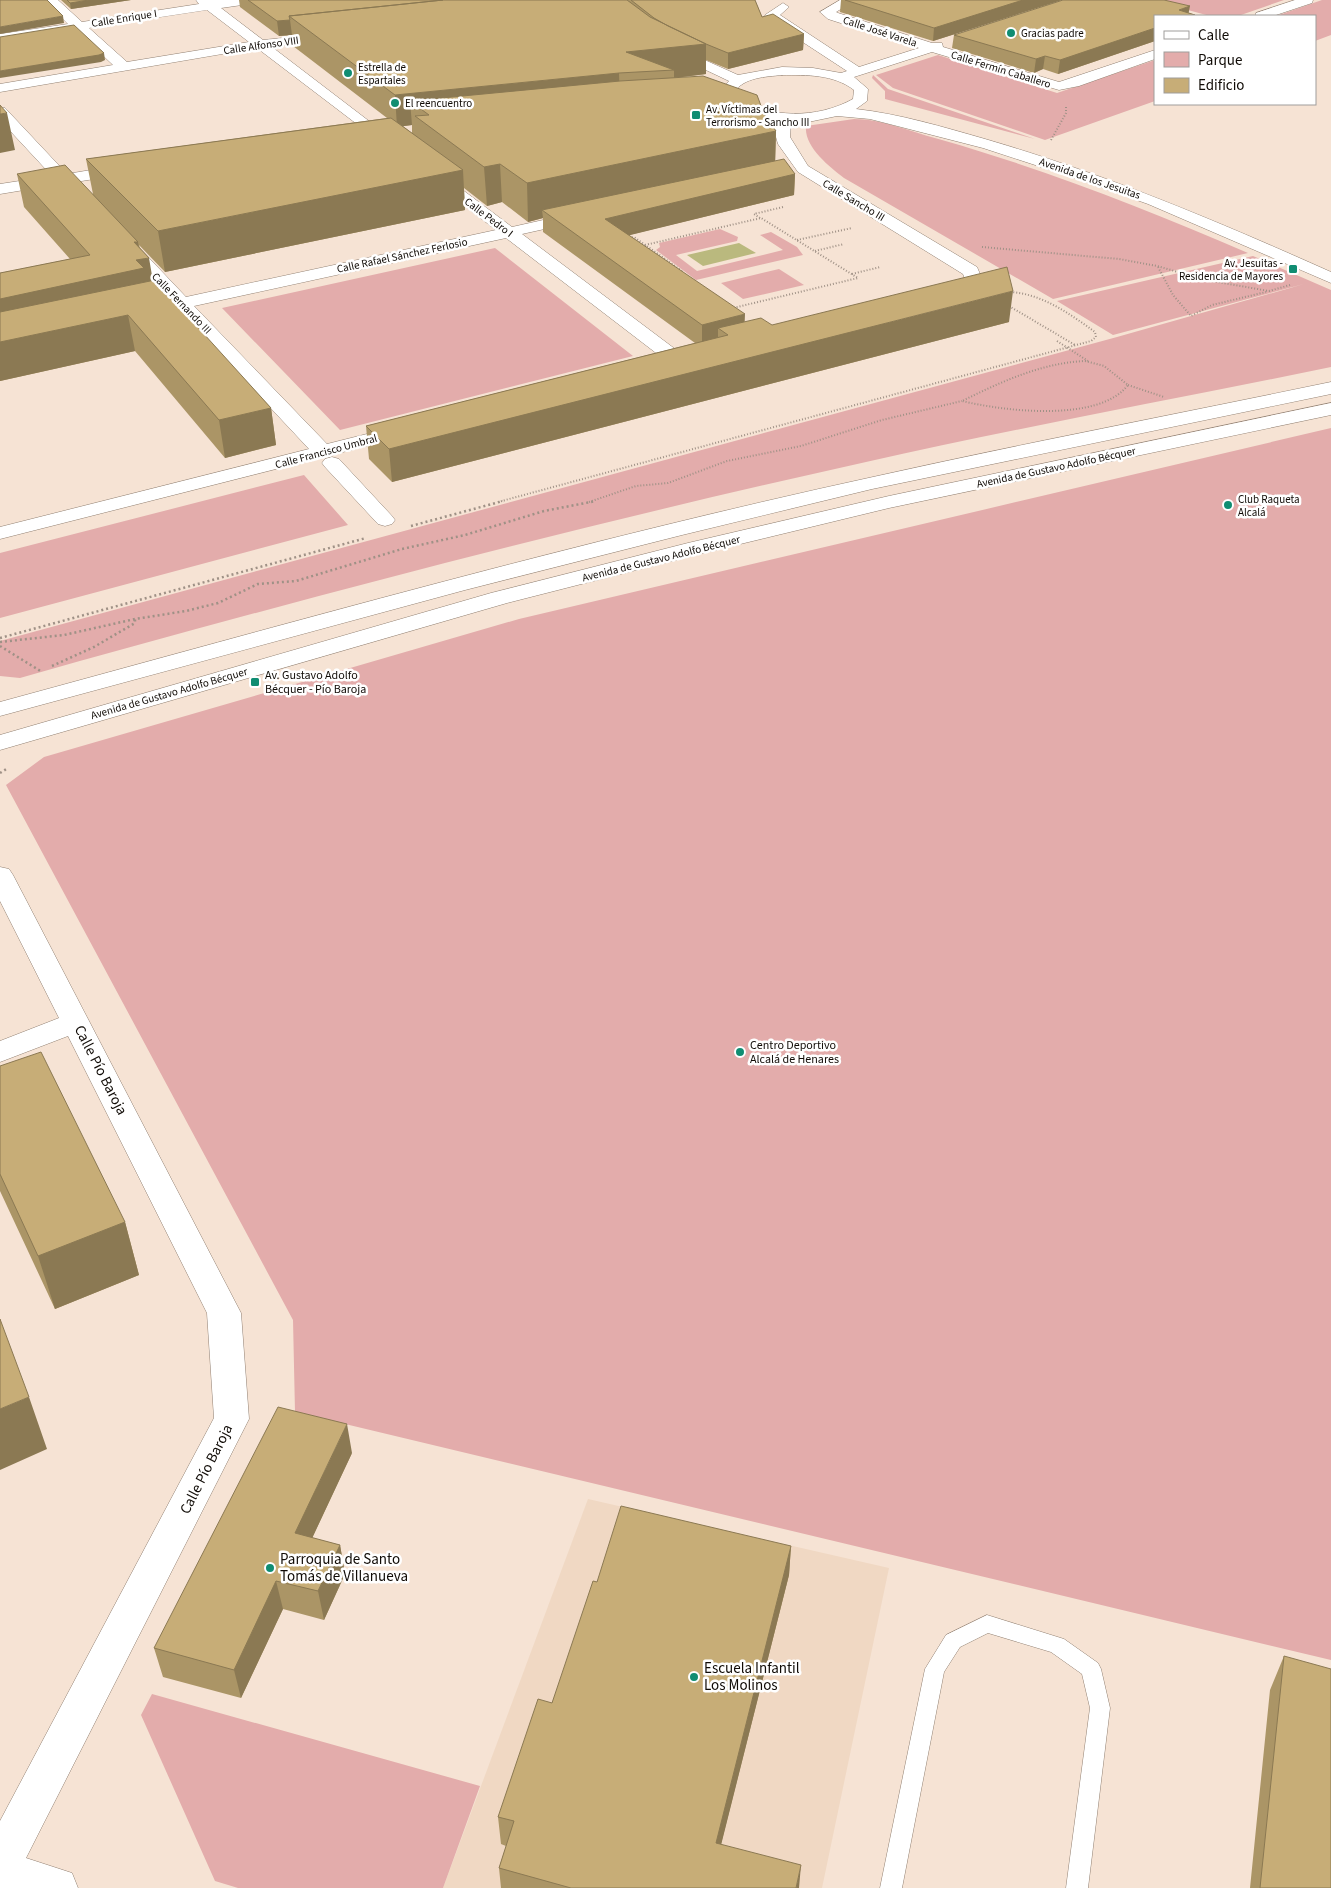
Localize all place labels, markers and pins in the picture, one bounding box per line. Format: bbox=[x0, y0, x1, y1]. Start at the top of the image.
place label: Gracias padre bbox=[1021, 26, 1084, 41]
marker: Gracias padre bbox=[1005, 27, 1017, 39]
place label: Estrella de Espartales bbox=[358, 60, 407, 88]
marker: Estrella de Espartales bbox=[342, 67, 354, 79]
place label: El reencuentro bbox=[405, 96, 472, 111]
marker: El reencuentro bbox=[389, 97, 401, 109]
place label: Av. Víctimas del Terrorismo - Sancho III bbox=[706, 102, 809, 130]
marker: Av. Víctimas del Terrorismo - Sancho III bbox=[690, 109, 702, 121]
place label: Av. Jesuitas - Residencia de Mayores bbox=[1179, 256, 1283, 284]
marker: Av. Jesuitas - Residencia de Mayores bbox=[1287, 263, 1299, 275]
place label: Club Raqueta Alcalá bbox=[1238, 492, 1300, 520]
marker: Club Raqueta Alcalá bbox=[1222, 499, 1234, 511]
place label: Av. Gustavo Adolfo Bécquer - Pío Baroja bbox=[265, 667, 366, 698]
marker: Av. Gustavo Adolfo Bécquer - Pío Baroja bbox=[249, 676, 261, 688]
place label: Centro Deportivo Alcalá de Henares bbox=[750, 1037, 839, 1068]
marker: Centro Deportivo Alcalá de Henares bbox=[734, 1046, 746, 1058]
place label: Parroquia de Santo Tomás de Villanueva bbox=[280, 1549, 408, 1587]
marker: Parroquia de Santo Tomás de Villanueva bbox=[264, 1562, 276, 1574]
place label: Escuela Infantil Los Molinos bbox=[704, 1658, 800, 1696]
marker: Escuela Infantil Los Molinos bbox=[688, 1671, 700, 1683]

